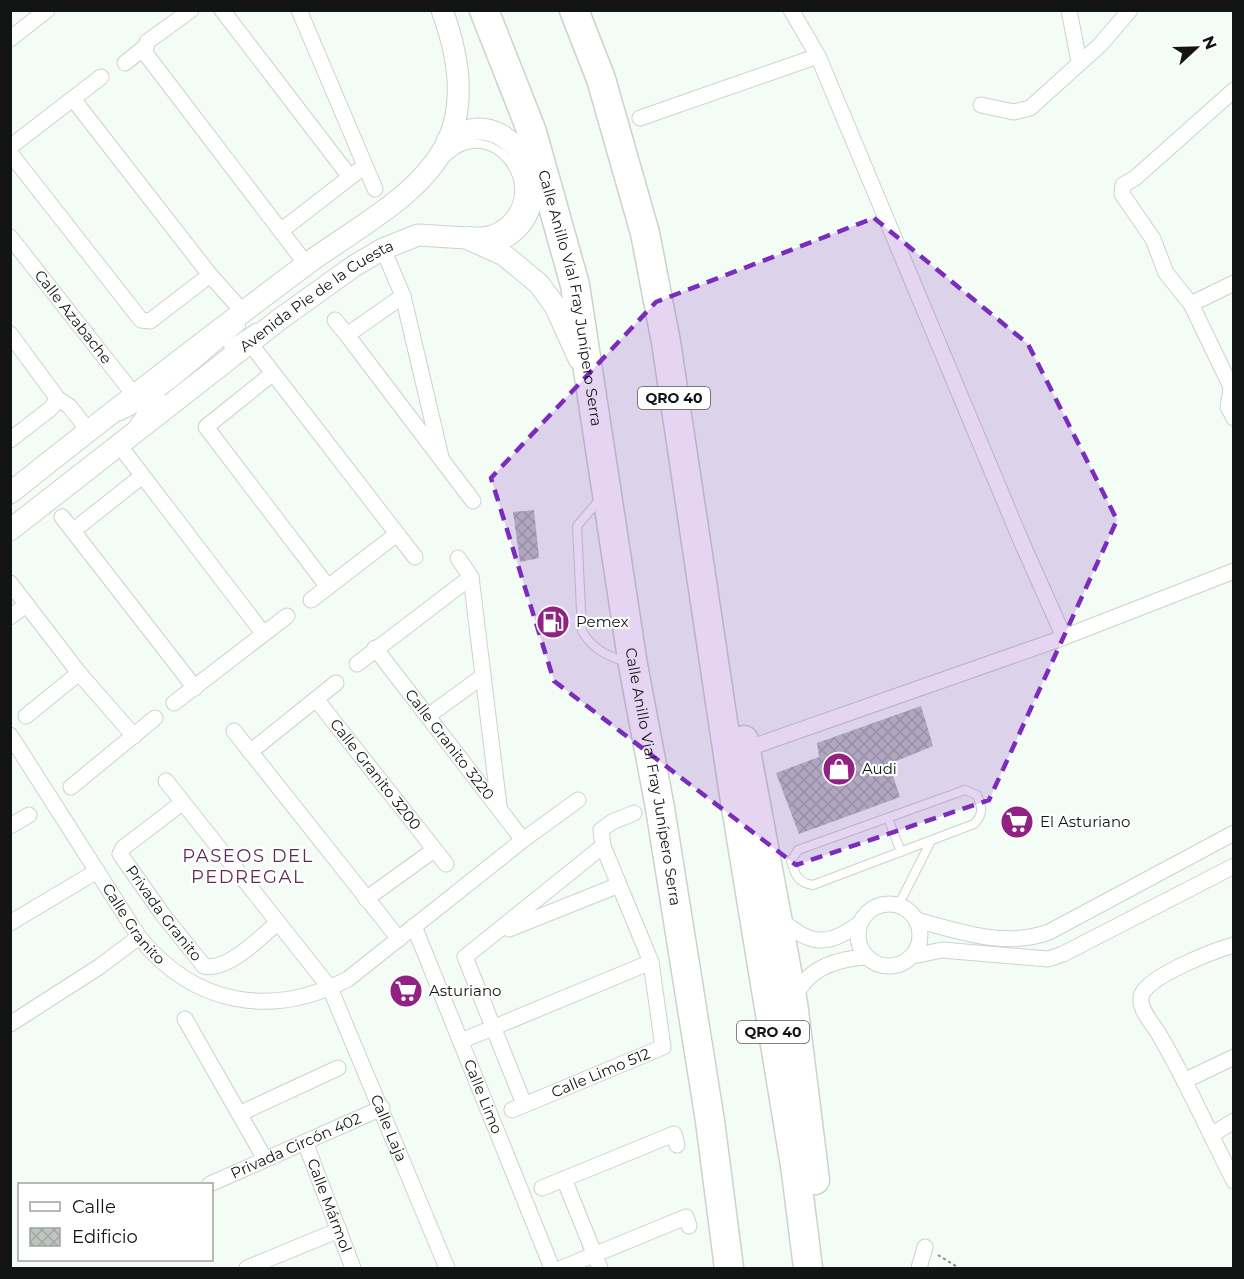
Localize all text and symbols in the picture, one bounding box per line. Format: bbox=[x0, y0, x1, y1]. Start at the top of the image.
north arrow bbox=[1166, 18, 1226, 78]
text: N bbox=[1198, 33, 1221, 52]
street label: Calle Anillo Vial Fray Junípero Serra bbox=[534, 168, 606, 428]
street label: Avenida Pie de la Cuesta bbox=[236, 236, 396, 356]
street label: Calle Azabache bbox=[31, 266, 116, 368]
road number: QRO 40 bbox=[638, 387, 710, 409]
fuel station icon: Pemex bbox=[535, 604, 571, 640]
place label: Pemex bbox=[576, 612, 628, 631]
street label: Calle Anillo Vial Fray Junípero Serra bbox=[621, 646, 686, 907]
street label: Calle Granito 3220 bbox=[401, 685, 499, 804]
street label: Calle Granito 3200 bbox=[326, 715, 425, 834]
shop icon: Audi bbox=[821, 751, 857, 787]
place label: Audi bbox=[862, 759, 897, 778]
supermarket icon: El Asturiano bbox=[999, 804, 1035, 840]
place label: El Asturiano bbox=[1040, 812, 1131, 831]
district label: PASEOS DEL PEDREGAL bbox=[182, 845, 314, 888]
street label: Privada Granito bbox=[122, 861, 206, 965]
street label: Calle Granito bbox=[98, 880, 169, 968]
supermarket icon: Asturiano bbox=[388, 973, 424, 1009]
place label: Asturiano bbox=[429, 981, 502, 1000]
road number: QRO 40 bbox=[737, 1021, 809, 1043]
street label: Calle Limo 512 bbox=[548, 1044, 653, 1102]
street label: Calle Limo bbox=[460, 1056, 507, 1136]
street label: Calle Laja bbox=[367, 1091, 412, 1164]
street label: Privada Circón 402 bbox=[228, 1108, 364, 1183]
street label: Calle Mármol bbox=[303, 1156, 356, 1255]
legend bbox=[18, 1183, 213, 1261]
text: Calle bbox=[72, 1196, 116, 1218]
text: Edificio bbox=[72, 1226, 138, 1248]

